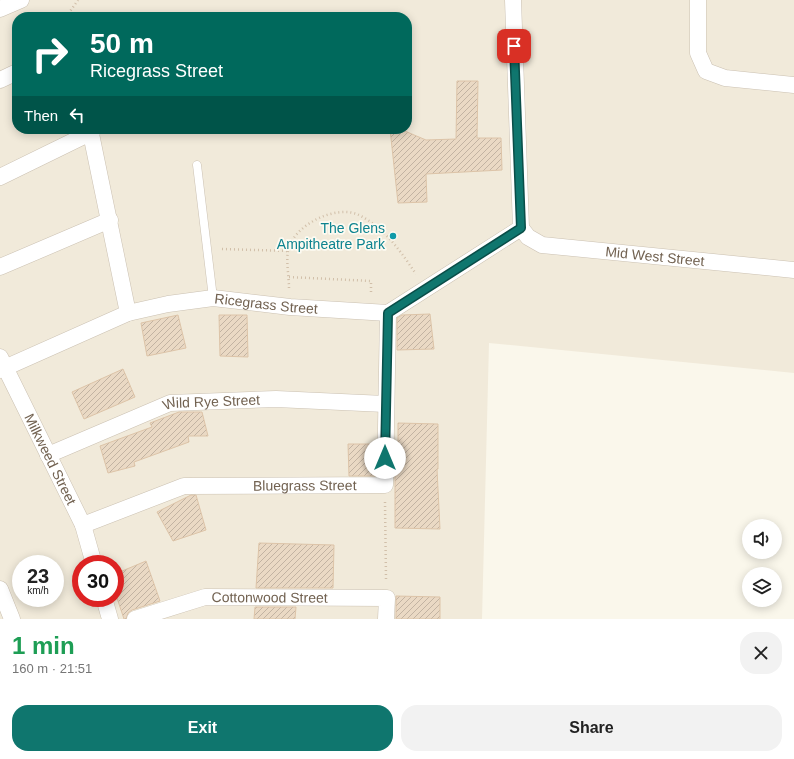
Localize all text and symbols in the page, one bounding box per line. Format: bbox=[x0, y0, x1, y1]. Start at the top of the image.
icon: right bbox=[24, 28, 76, 80]
text: 50 m bbox=[90, 28, 154, 59]
pin bbox=[497, 29, 531, 63]
icon: arrive bbox=[503, 35, 525, 57]
text: Ricegrass Street bbox=[90, 61, 223, 81]
icon: left bbox=[66, 104, 88, 126]
text: Then bbox=[24, 107, 58, 124]
place label: The Glens Ampitheatre Park bbox=[277, 220, 386, 252]
marker: The Glens Ampitheatre Park bbox=[388, 231, 398, 241]
street label: Mid West Street bbox=[605, 243, 705, 269]
street label: Ricegrass Street bbox=[214, 290, 318, 317]
street label: Wild Rye Street bbox=[160, 392, 260, 413]
street label: Milkweed Street bbox=[21, 411, 80, 508]
position arrow bbox=[364, 437, 406, 479]
street label: Bluegrass Street bbox=[253, 477, 357, 494]
map controls bbox=[742, 519, 782, 607]
button: sound bbox=[742, 519, 782, 559]
speed limit sign: 30 bbox=[72, 555, 124, 607]
text: 23 bbox=[27, 565, 49, 587]
button: layers bbox=[742, 567, 782, 607]
text: km/h bbox=[27, 585, 49, 596]
street label: Cottonwood Street bbox=[212, 589, 328, 606]
text: 1 min bbox=[12, 632, 75, 659]
button: close bbox=[740, 632, 782, 674]
text: 160 m · 21:51 bbox=[12, 661, 92, 676]
button: Exit bbox=[12, 705, 393, 751]
button: Share bbox=[401, 705, 782, 751]

